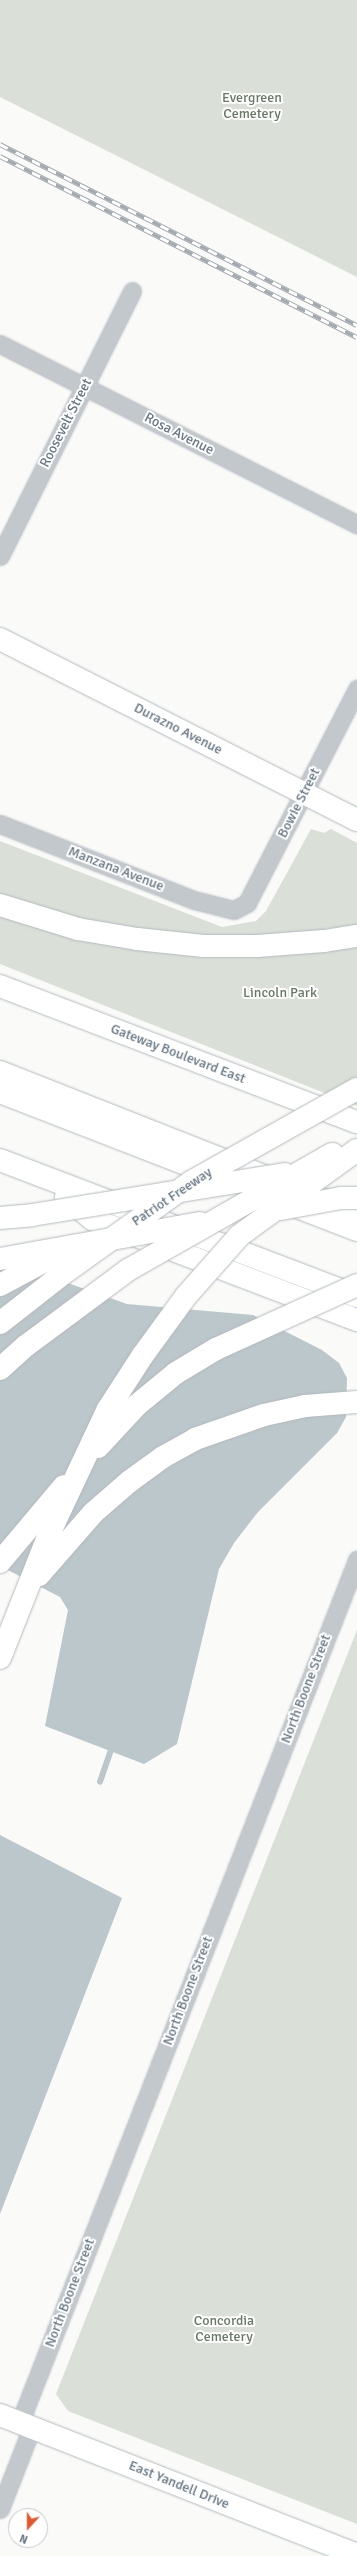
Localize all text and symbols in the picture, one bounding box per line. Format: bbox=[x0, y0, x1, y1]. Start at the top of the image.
park label: Evergreen Cemetery bbox=[222, 90, 282, 122]
street label: Roosevelt Street bbox=[36, 376, 96, 470]
street label: Rosa Avenue bbox=[142, 409, 216, 459]
street label: Durazno Avenue bbox=[131, 700, 225, 758]
street label: Bowie Street bbox=[274, 765, 324, 841]
street label: Manzana Avenue bbox=[66, 843, 166, 895]
park label: Lincoln Park bbox=[243, 985, 317, 1001]
street label: Gateway Boulevard East bbox=[108, 1020, 248, 1088]
street label: Patriot Freeway bbox=[129, 1164, 215, 1230]
street label: North Boone Street bbox=[278, 1632, 334, 1746]
street label: North Boone Street bbox=[160, 1934, 216, 2048]
street label: North Boone Street bbox=[42, 2236, 98, 2350]
park label: Concordia Cemetery bbox=[194, 2313, 254, 2346]
street label: East Yandell Drive bbox=[126, 2457, 232, 2513]
north arrow bbox=[8, 2508, 48, 2548]
text: N bbox=[18, 2531, 30, 2546]

